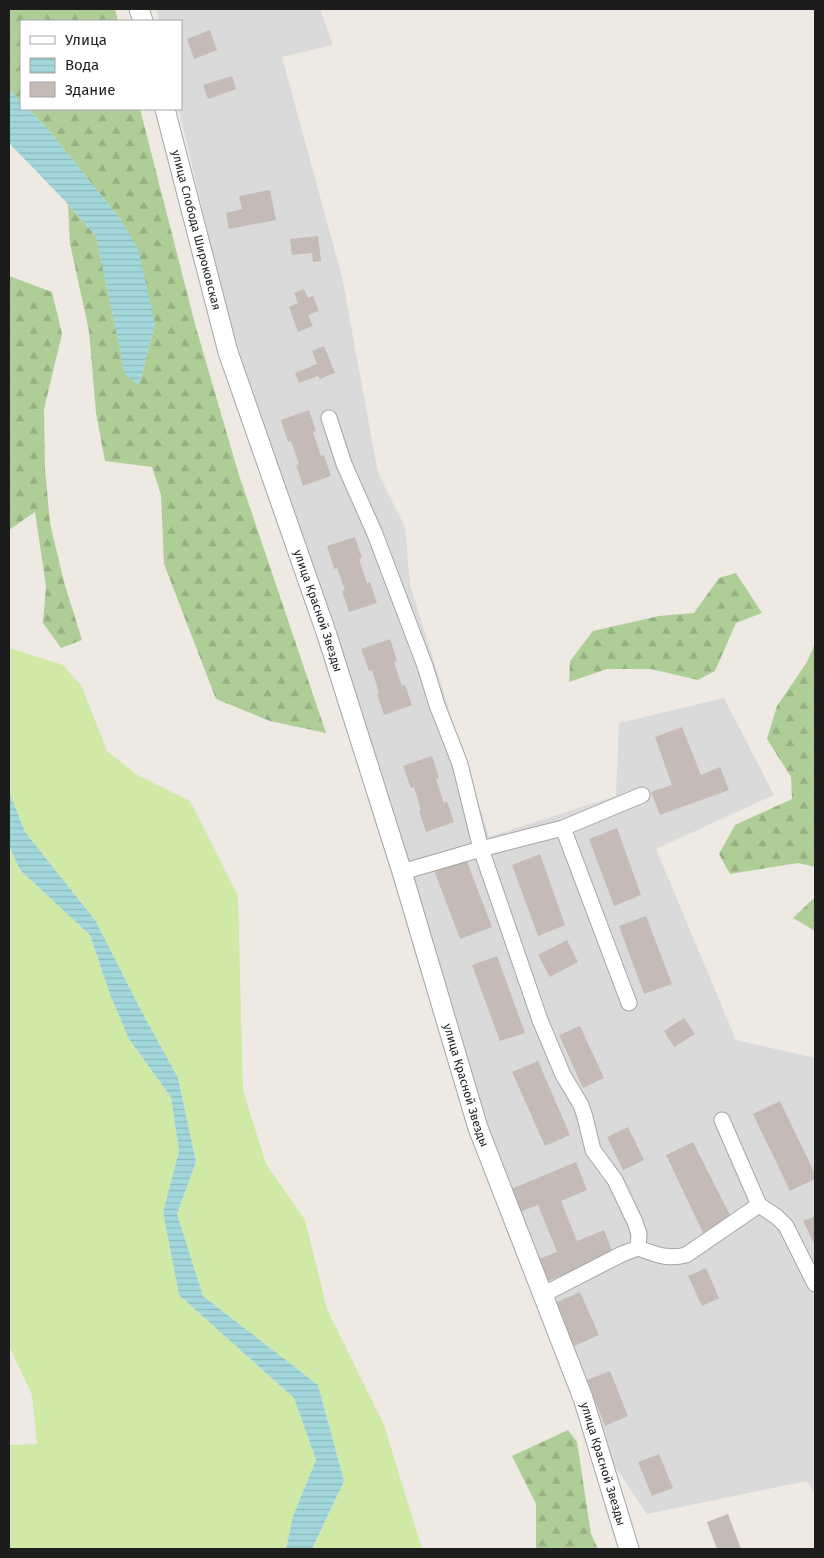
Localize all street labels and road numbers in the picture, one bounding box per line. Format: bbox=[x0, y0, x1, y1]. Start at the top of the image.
street label: улица Слобода Широковская bbox=[169, 148, 224, 312]
street label: улица Красной Звезды bbox=[291, 548, 345, 674]
street label: улица Красной Звезды bbox=[440, 1022, 492, 1149]
street label: улица Красной Звезды bbox=[578, 1400, 628, 1527]

